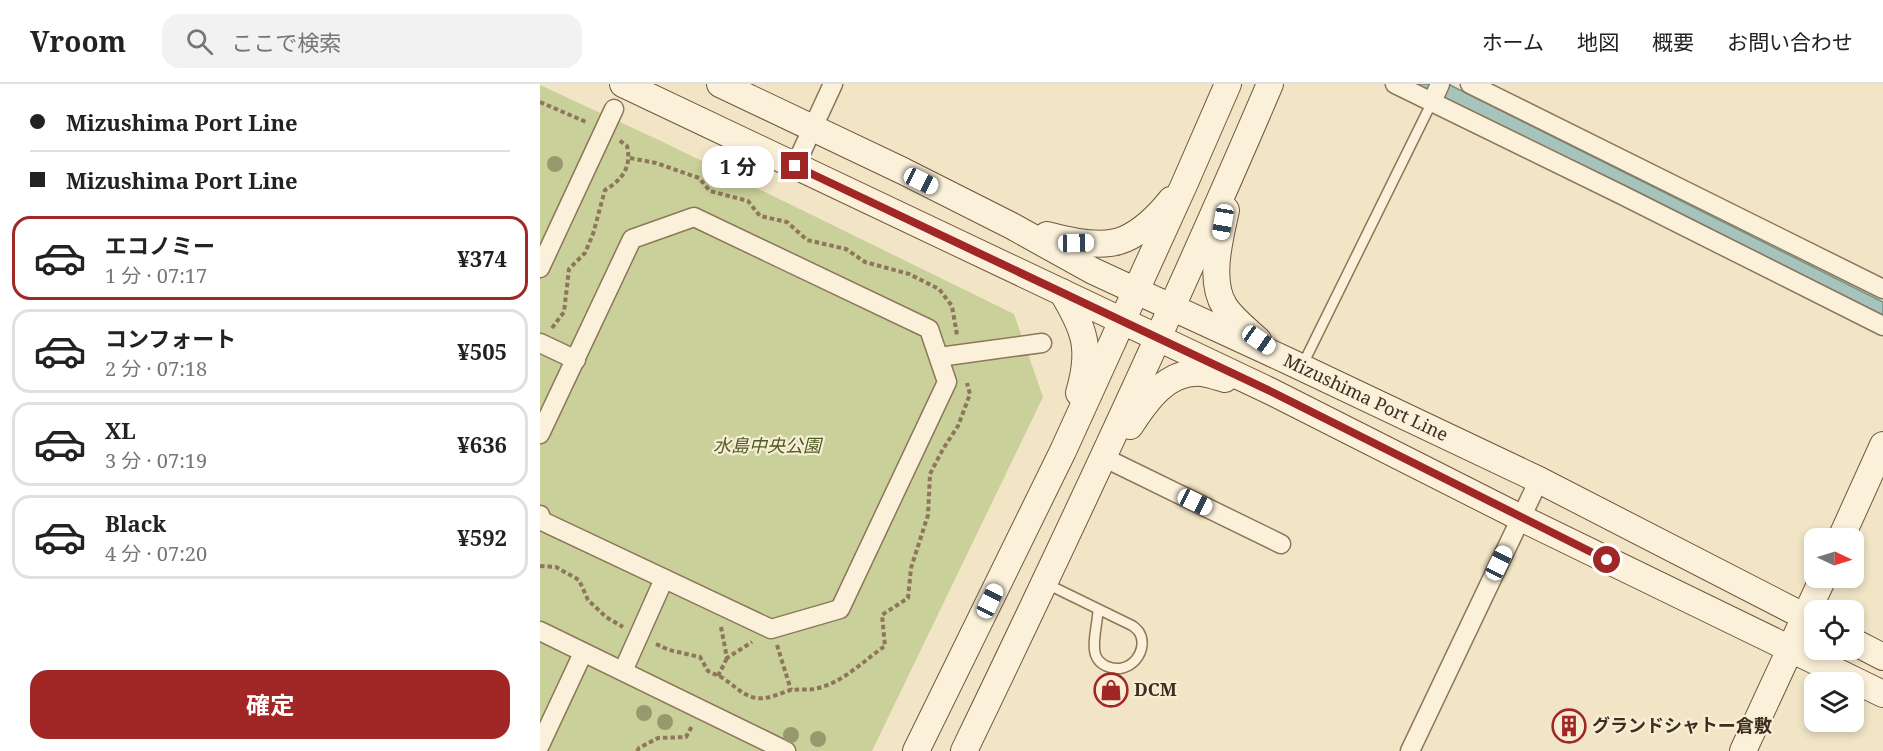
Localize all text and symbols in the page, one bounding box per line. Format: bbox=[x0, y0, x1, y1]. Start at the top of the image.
search box bbox=[162, 14, 582, 68]
text: Vroom bbox=[30, 22, 126, 60]
icon: search bbox=[183, 25, 216, 58]
text: ここで検索 bbox=[231, 27, 341, 57]
text: ホーム bbox=[1482, 28, 1544, 56]
text: 地図 bbox=[1577, 28, 1619, 56]
text: 概要 bbox=[1652, 28, 1694, 56]
text: お問い合わせ bbox=[1727, 28, 1853, 56]
text: Mizushima Port Line bbox=[66, 107, 298, 137]
callout: 1 分 bbox=[702, 145, 774, 187]
route end bbox=[781, 152, 808, 179]
text: 1 分 bbox=[720, 153, 756, 180]
text: Mizushima Port Line bbox=[66, 165, 298, 195]
car bbox=[901, 165, 941, 197]
car bbox=[1211, 203, 1235, 241]
text: エコノミー bbox=[105, 230, 215, 260]
icon: car bbox=[33, 231, 87, 285]
car bbox=[1058, 234, 1094, 252]
text: ¥374 bbox=[457, 243, 507, 273]
text: 1 分 · 07:17 bbox=[105, 262, 207, 289]
car bbox=[1239, 322, 1279, 358]
text: コンフォート bbox=[105, 323, 236, 353]
icon: car bbox=[33, 324, 87, 378]
text: ¥505 bbox=[457, 336, 507, 366]
street label: Mizushima Port Line bbox=[1280, 348, 1452, 446]
text: 2 分 · 07:18 bbox=[105, 355, 207, 382]
text: XL bbox=[105, 415, 136, 445]
icon: car bbox=[33, 417, 87, 471]
text: ¥636 bbox=[457, 429, 507, 459]
park label: 水島中央公園 bbox=[713, 433, 824, 457]
text: 3 分 · 07:19 bbox=[105, 447, 207, 474]
car bbox=[1175, 486, 1215, 518]
text: Black bbox=[105, 508, 166, 538]
icon: car bbox=[33, 510, 87, 564]
text: ¥592 bbox=[457, 522, 507, 552]
north arrow bbox=[1804, 528, 1864, 588]
map controls bbox=[1804, 528, 1864, 732]
text: 4 分 · 07:20 bbox=[105, 540, 207, 567]
car bbox=[1483, 543, 1515, 583]
route start bbox=[1593, 546, 1620, 573]
car bbox=[974, 581, 1006, 621]
button: locate bbox=[1804, 600, 1864, 660]
button: 確定 bbox=[30, 670, 510, 739]
shop icon: DCM bbox=[1093, 672, 1129, 708]
button: layers bbox=[1804, 672, 1864, 732]
place label: DCM bbox=[1134, 677, 1177, 701]
building icon: グランドシャトー倉敷 bbox=[1551, 708, 1587, 744]
place label: グランドシャトー倉敷 bbox=[1592, 713, 1772, 737]

